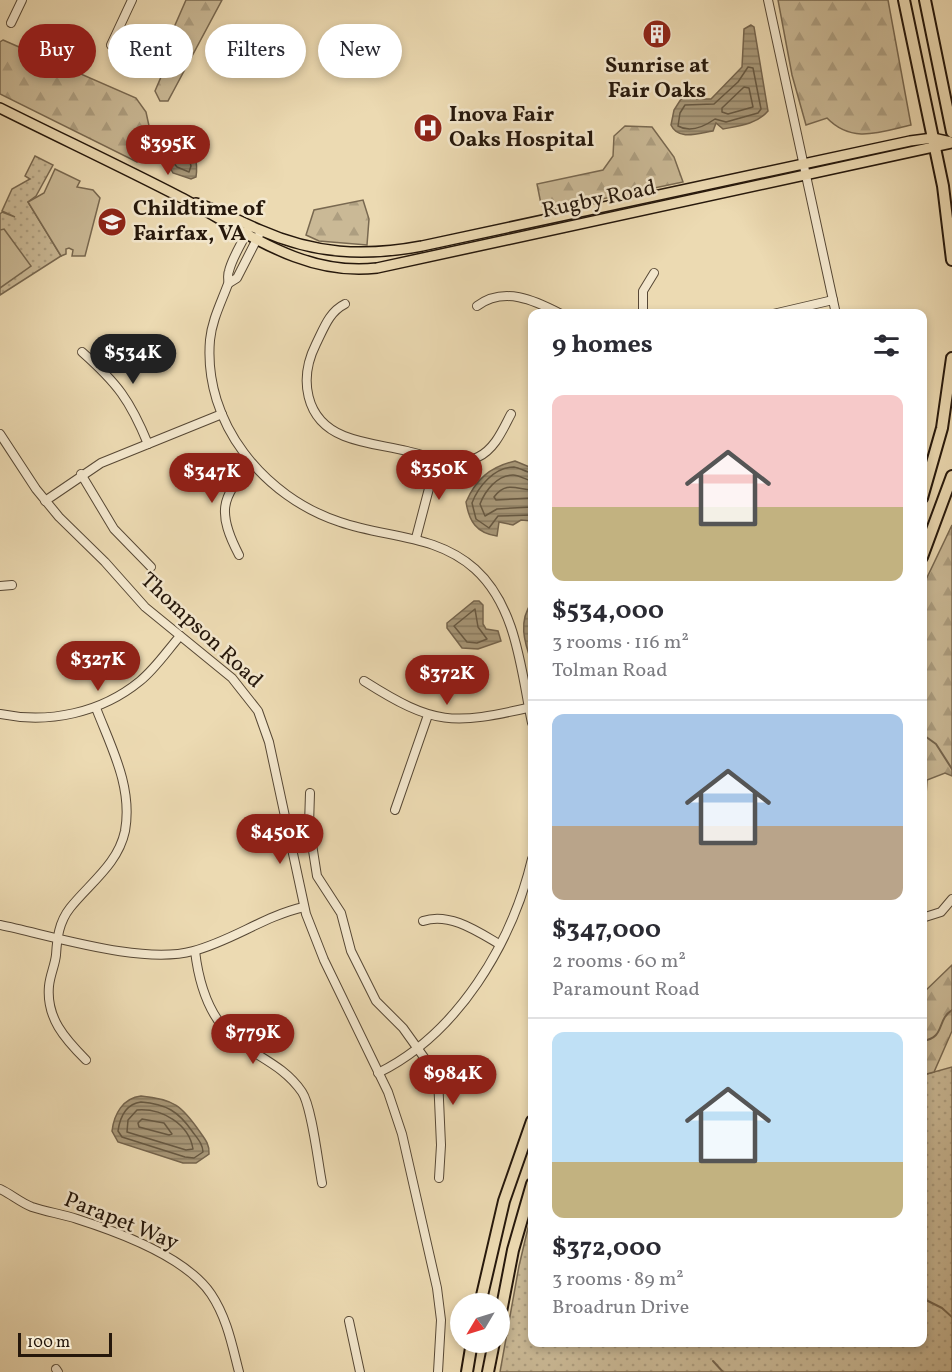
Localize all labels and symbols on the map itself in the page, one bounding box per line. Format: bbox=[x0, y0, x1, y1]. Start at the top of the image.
building icon: Sunrise at Fair Oaks bbox=[641, 18, 673, 50]
place label: Sunrise at Fair Oaks bbox=[605, 51, 709, 107]
place label: Inova Fair Oaks Hospital bbox=[449, 100, 594, 156]
hospital icon: Inova Fair Oaks Hospital bbox=[412, 112, 444, 144]
pin: $395K bbox=[126, 125, 210, 176]
street label: Rugby Road bbox=[539, 173, 659, 227]
place label: Childtime of Fairfax, VA bbox=[133, 194, 266, 250]
school or university icon: Childtime of Fairfax, VA bbox=[96, 206, 128, 238]
pin: $534K bbox=[91, 334, 175, 385]
pin: $350K bbox=[397, 450, 481, 501]
pin: $347K bbox=[170, 453, 254, 504]
street label: Thompson Road bbox=[133, 566, 269, 696]
pin: $327K bbox=[56, 641, 140, 692]
pin: $372K bbox=[405, 655, 489, 706]
pin: $450K bbox=[238, 814, 322, 865]
pin: $779K bbox=[211, 1014, 295, 1065]
pin: $984K bbox=[411, 1055, 495, 1106]
street label: Parapet Way bbox=[59, 1185, 183, 1259]
north arrow bbox=[450, 1293, 510, 1353]
scale bar bbox=[18, 1330, 112, 1358]

